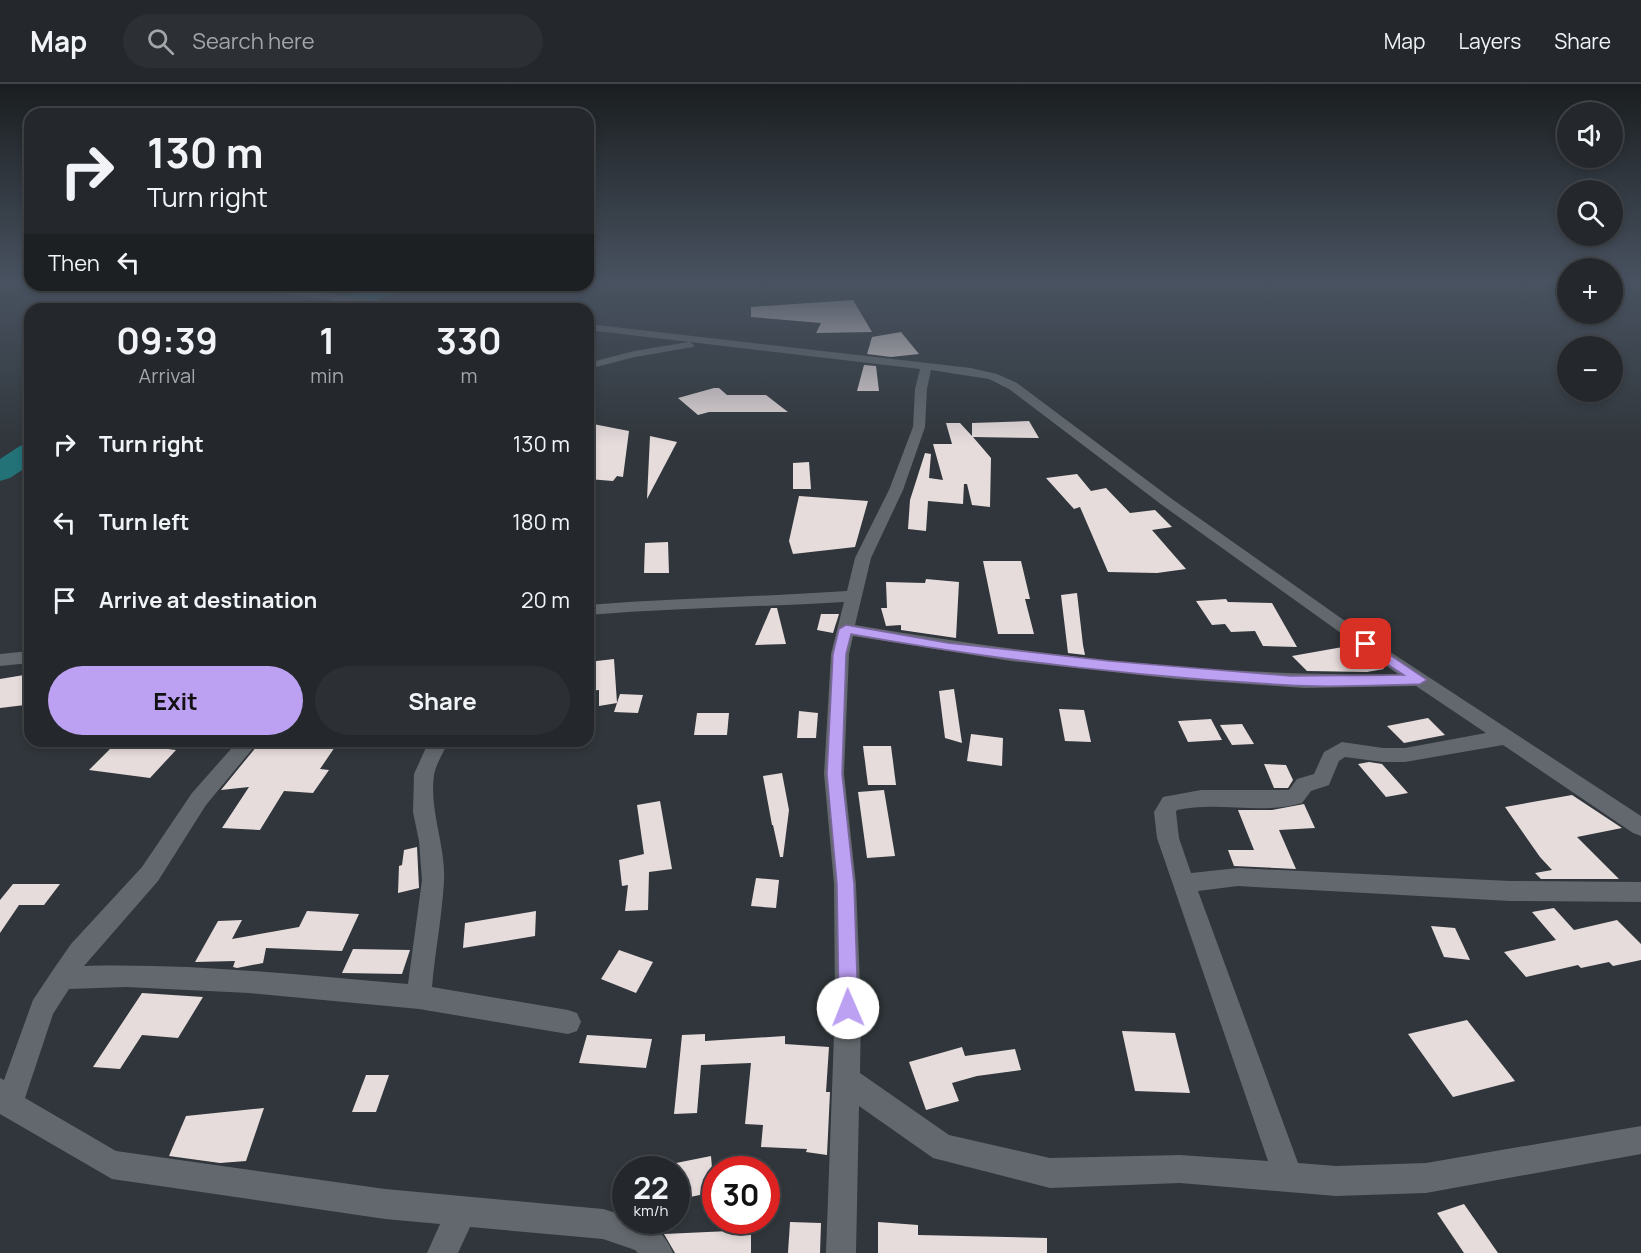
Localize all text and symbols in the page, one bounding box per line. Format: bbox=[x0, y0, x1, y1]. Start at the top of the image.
search box bbox=[123, 14, 543, 68]
text: Map bbox=[30, 22, 87, 60]
icon: search bbox=[144, 25, 177, 58]
text: Search here bbox=[192, 26, 315, 56]
text: Map bbox=[1384, 27, 1425, 55]
text: Layers bbox=[1458, 27, 1521, 55]
text: Share bbox=[1554, 27, 1611, 55]
map controls bbox=[1557, 102, 1623, 402]
button: sound bbox=[1557, 102, 1623, 168]
text: 130 m bbox=[147, 123, 264, 181]
icon: right bbox=[48, 132, 126, 210]
text: Turn right bbox=[147, 178, 268, 215]
button: search bbox=[1557, 180, 1623, 246]
icon: left bbox=[112, 246, 145, 279]
text: Then bbox=[48, 248, 100, 278]
button: + bbox=[1557, 258, 1623, 324]
text: 09:39 bbox=[116, 316, 218, 365]
text: 1 bbox=[319, 316, 335, 365]
text: 330 bbox=[436, 316, 502, 365]
button: − bbox=[1557, 336, 1623, 402]
text: Arrival bbox=[139, 362, 196, 389]
text: min bbox=[310, 362, 344, 389]
text: m bbox=[460, 362, 477, 389]
icon: right bbox=[48, 428, 81, 461]
text: Turn right bbox=[99, 429, 204, 459]
text: 130 m bbox=[513, 429, 570, 459]
icon: left bbox=[48, 506, 81, 539]
text: Turn left bbox=[99, 507, 189, 537]
text: 180 m bbox=[512, 507, 570, 537]
icon: arrive bbox=[48, 584, 81, 617]
text: Arrive at destination bbox=[99, 585, 317, 615]
text: 20 m bbox=[521, 585, 570, 615]
pin bbox=[1340, 618, 1391, 669]
icon: arrive bbox=[1349, 627, 1382, 660]
button: Exit bbox=[48, 666, 303, 735]
button: Share bbox=[315, 666, 570, 735]
position arrow bbox=[816, 976, 880, 1040]
speed limit sign: 30 bbox=[702, 1156, 780, 1234]
text: 22 bbox=[633, 1167, 669, 1208]
text: km/h bbox=[634, 1200, 668, 1221]

